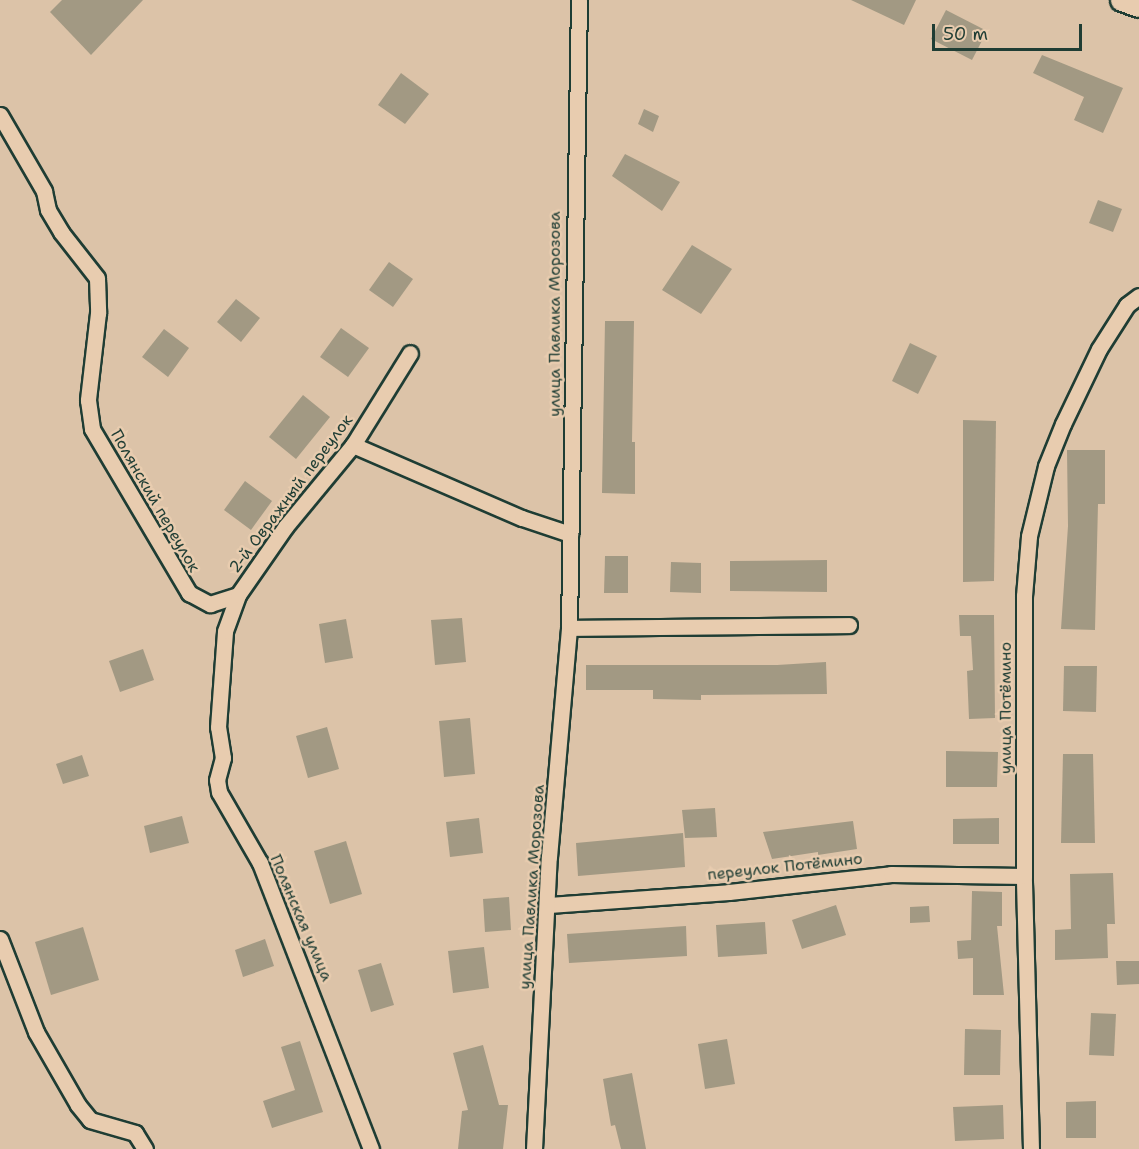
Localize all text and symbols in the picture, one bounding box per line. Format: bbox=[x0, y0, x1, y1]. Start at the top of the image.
scale bar bbox=[935, 12, 1085, 50]
text: 50 m bbox=[943, 22, 988, 46]
street label: улица Павлика Морозова bbox=[545, 211, 565, 417]
street label: 2-й Овражный переулок bbox=[225, 411, 357, 577]
street label: Полянский переулок bbox=[106, 426, 204, 576]
street label: улица Потёмино bbox=[996, 642, 1016, 774]
street label: улица Павлика Морозова bbox=[515, 784, 549, 990]
street label: переулок Потёмино bbox=[706, 849, 864, 885]
street label: Полянская улица bbox=[266, 852, 336, 984]

